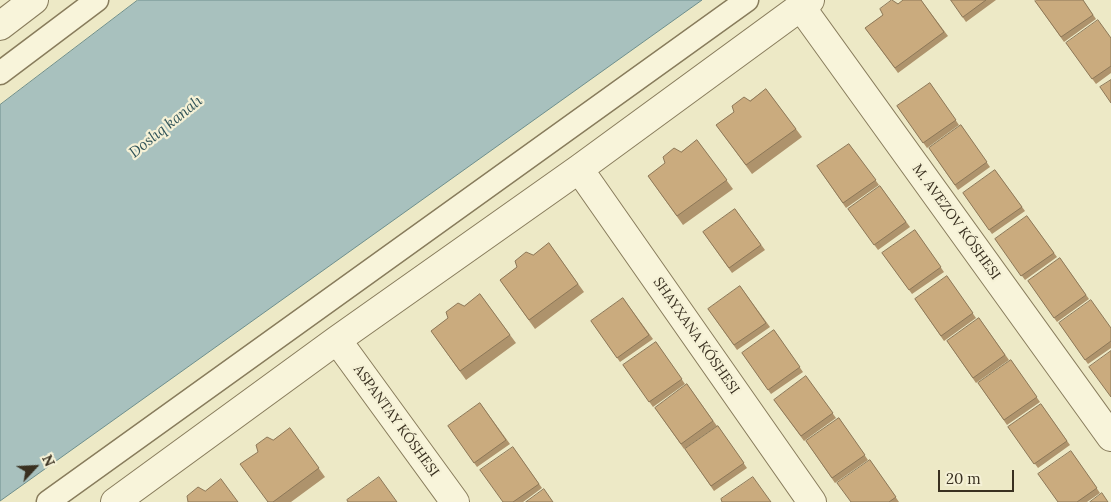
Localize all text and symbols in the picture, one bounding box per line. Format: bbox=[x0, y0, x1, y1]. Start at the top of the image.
water label: Doslıq kanalı bbox=[126, 92, 206, 162]
street label: M. AVEZOV KÓSHESI bbox=[908, 161, 1004, 283]
street label: SHAYXANA KÓSHESI bbox=[649, 274, 743, 398]
street label: ASPANTAY KÓSHESI bbox=[350, 362, 442, 480]
north arrow bbox=[10, 442, 60, 492]
text: N bbox=[38, 452, 59, 469]
scale bar bbox=[941, 460, 1017, 492]
text: 20 m bbox=[946, 469, 981, 488]

